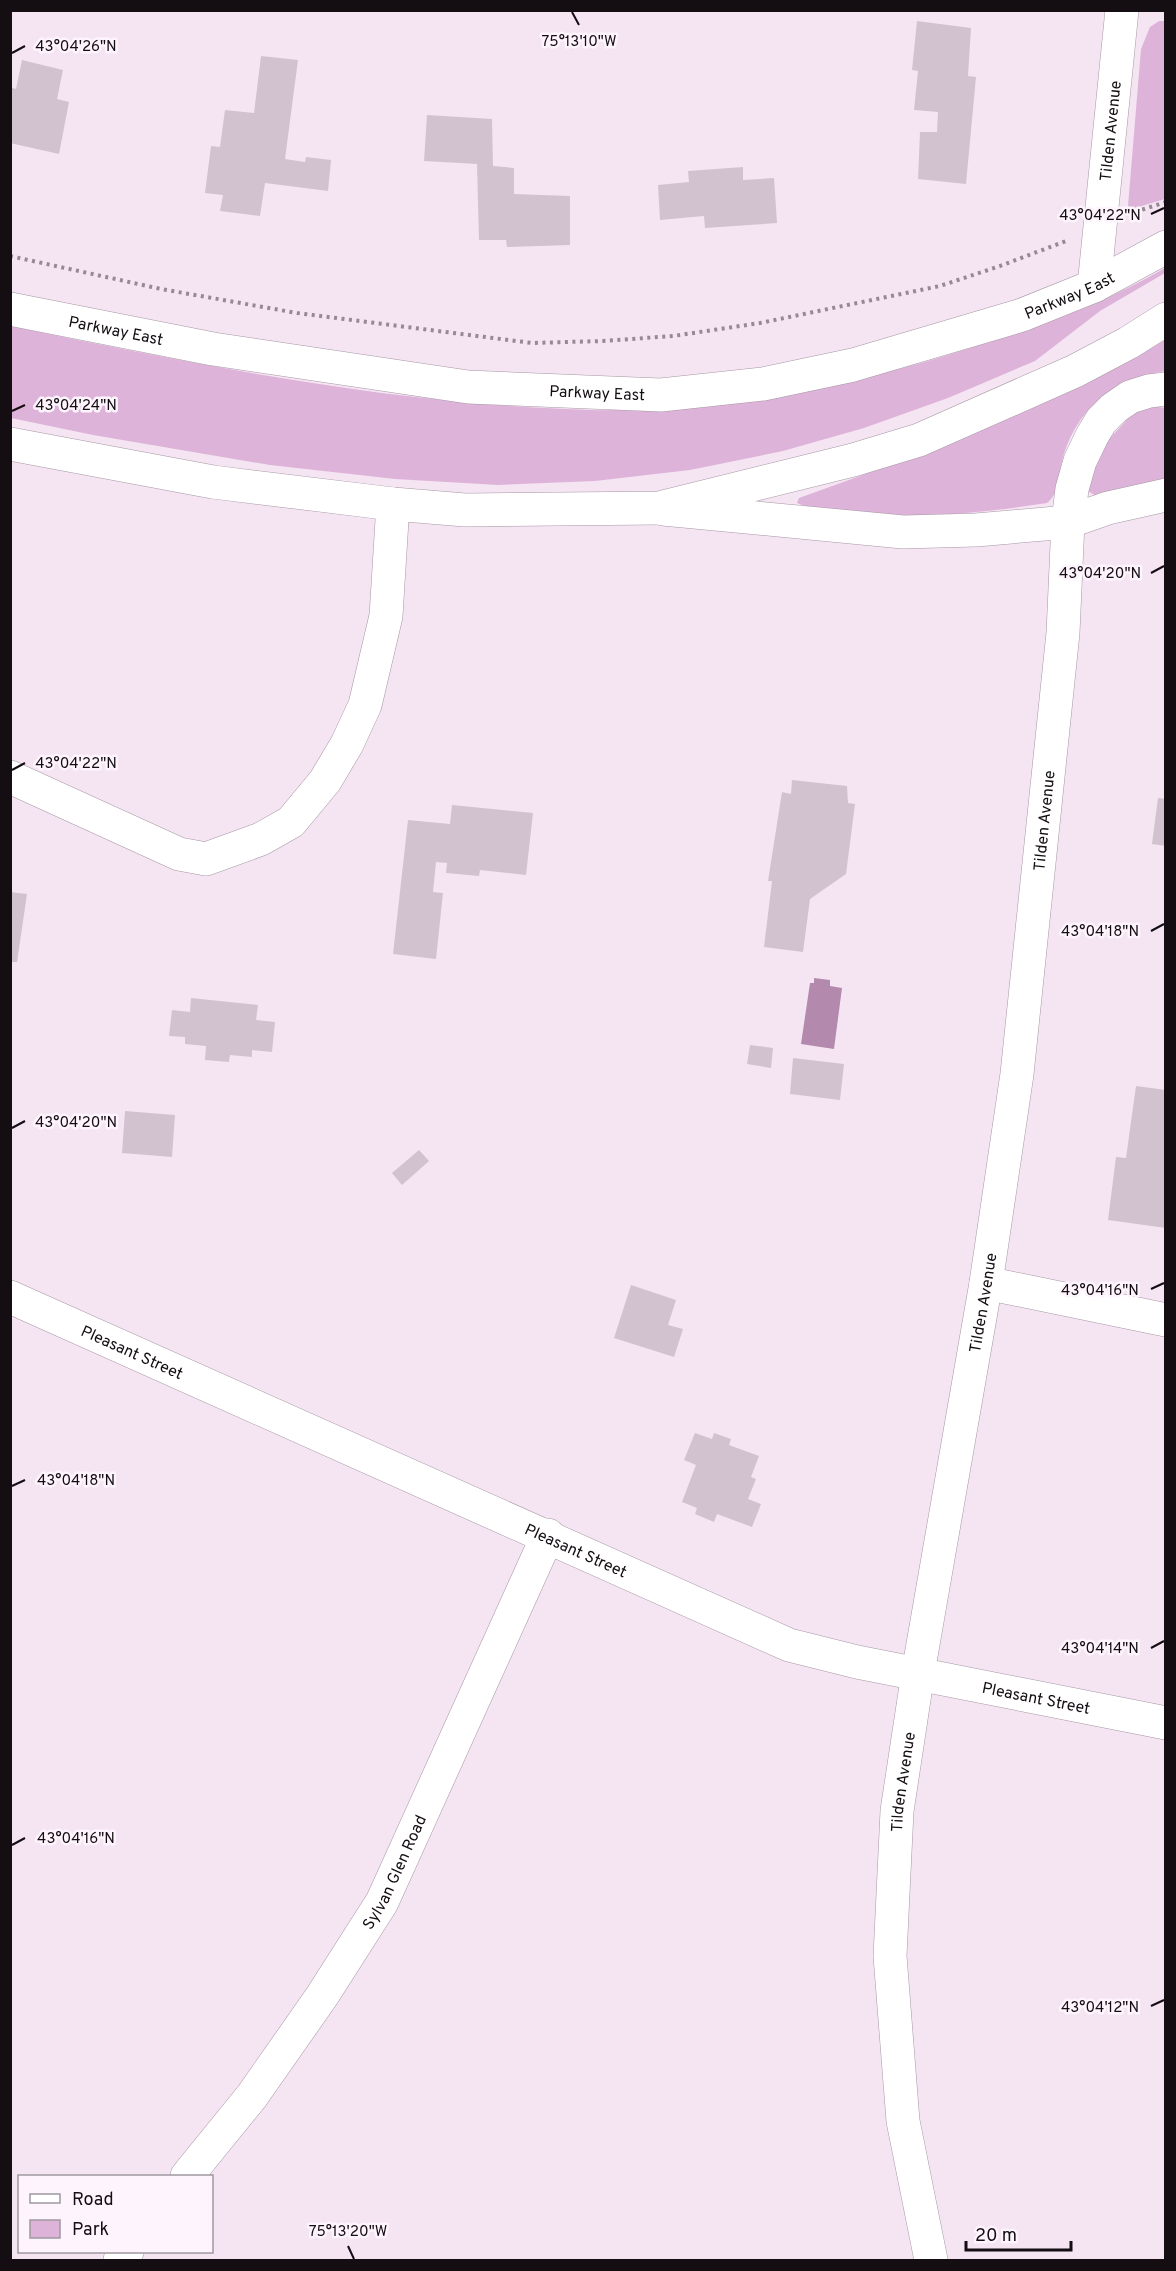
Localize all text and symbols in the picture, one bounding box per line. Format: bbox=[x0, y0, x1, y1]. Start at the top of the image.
text: 75°13'10"W bbox=[542, 33, 616, 52]
text: 43°04'26"N bbox=[35, 38, 117, 57]
street label: Tilden Avenue bbox=[1097, 80, 1127, 182]
text: 43°04'22"N bbox=[1059, 207, 1141, 226]
street label: Parkway East bbox=[1022, 269, 1119, 325]
street label: Parkway East bbox=[67, 313, 165, 351]
street label: Parkway East bbox=[549, 382, 645, 406]
text: 43°04'24"N bbox=[35, 397, 117, 416]
text: 43°04'20"N bbox=[1059, 565, 1141, 584]
text: 43°04'22"N bbox=[35, 755, 117, 774]
street label: Tilden Avenue bbox=[1030, 770, 1061, 872]
text: 43°04'18"N bbox=[1061, 923, 1139, 942]
text: 43°04'20"N bbox=[35, 1114, 117, 1133]
street label: Tilden Avenue bbox=[966, 1252, 1002, 1354]
text: 43°04'16"N bbox=[1061, 1282, 1139, 1301]
street label: Pleasant Street bbox=[77, 1322, 186, 1385]
text: 43°04'18"N bbox=[37, 1472, 115, 1491]
street label: Pleasant Street bbox=[521, 1520, 630, 1583]
text: 43°04'14"N bbox=[1061, 1640, 1139, 1659]
street label: Pleasant Street bbox=[980, 1679, 1092, 1720]
street label: Tilden Avenue bbox=[888, 1731, 921, 1833]
street label: Sylvan Glen Road bbox=[359, 1812, 432, 1934]
text: 43°04'16"N bbox=[37, 1830, 115, 1849]
text: 43°04'12"N bbox=[1061, 1999, 1139, 2018]
legend bbox=[18, 2175, 213, 2253]
text: Road bbox=[72, 2189, 114, 2212]
scale bar bbox=[966, 2214, 1071, 2252]
text: Park bbox=[72, 2219, 109, 2242]
text: 75°13'20"W bbox=[309, 2223, 387, 2242]
text: 20 m bbox=[975, 2225, 1017, 2248]

